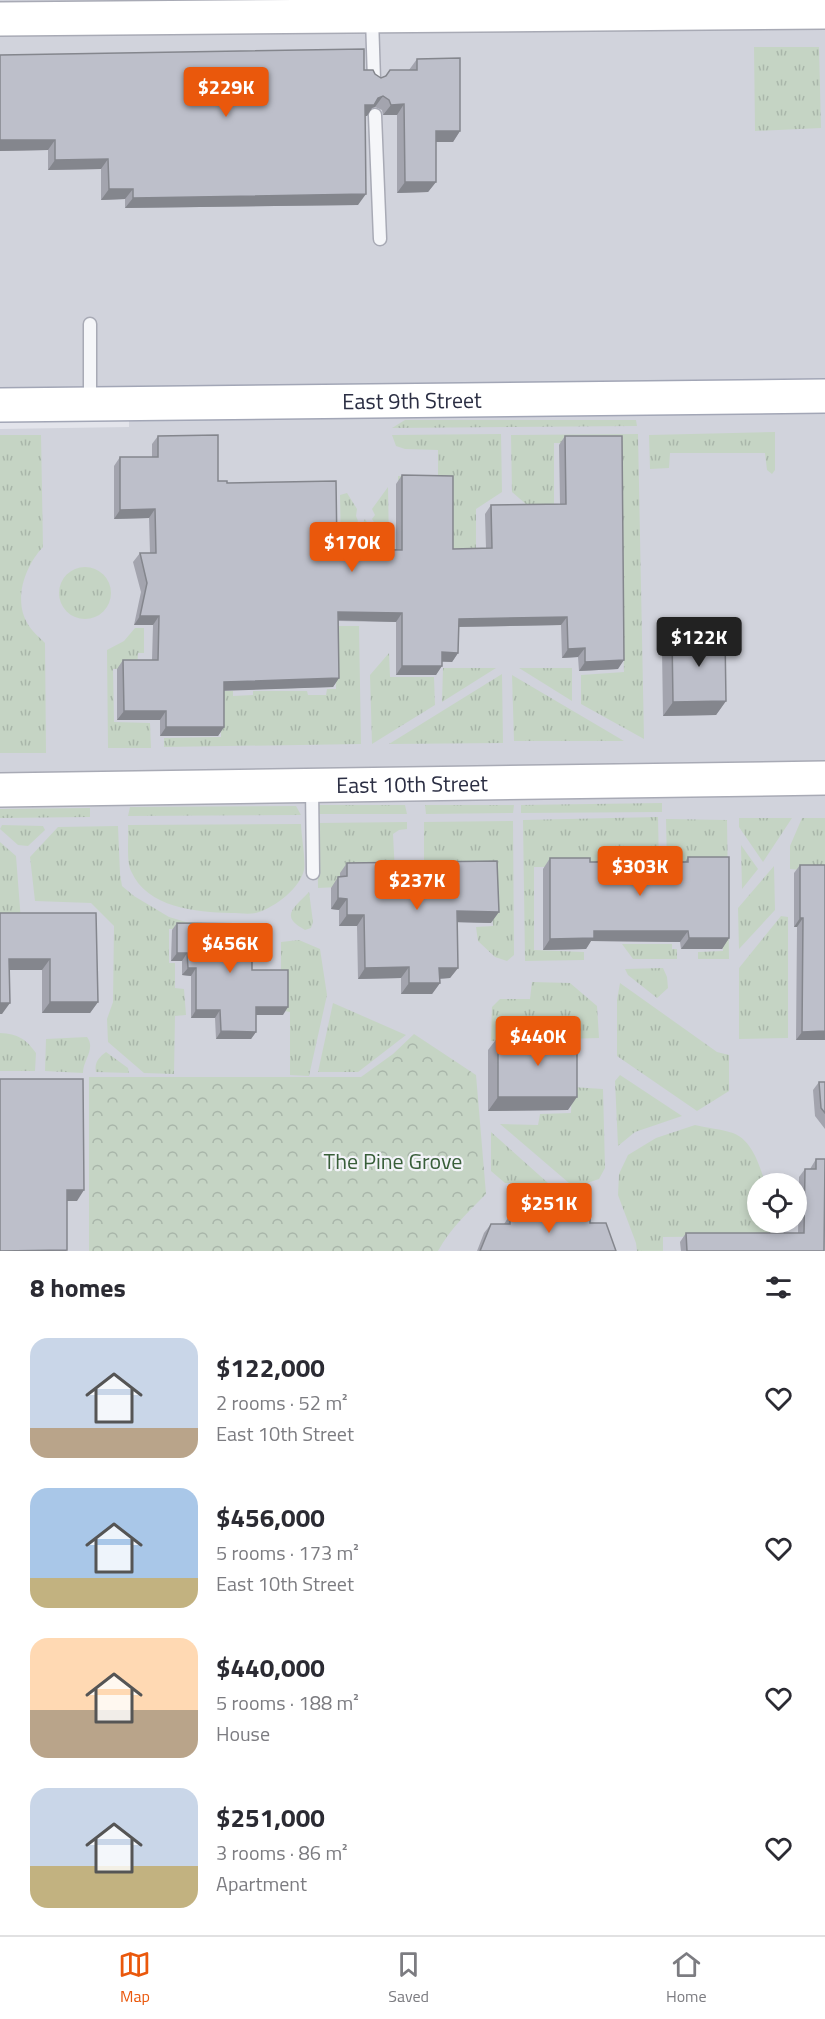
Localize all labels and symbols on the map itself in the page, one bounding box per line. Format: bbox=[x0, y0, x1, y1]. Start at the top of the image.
pin: $229K bbox=[184, 67, 268, 118]
street label: East 9th Street bbox=[342, 383, 482, 418]
pin: $170K bbox=[310, 522, 394, 573]
pin: $122K bbox=[657, 617, 741, 668]
street label: East 10th Street bbox=[336, 766, 488, 802]
pin: $303K bbox=[598, 846, 682, 897]
pin: $237K bbox=[375, 860, 459, 911]
pin: $456K bbox=[188, 923, 272, 974]
pin: $440K bbox=[496, 1016, 580, 1067]
park label: The Pine Grove bbox=[324, 1144, 462, 1178]
pin: $251K bbox=[507, 1183, 591, 1234]

